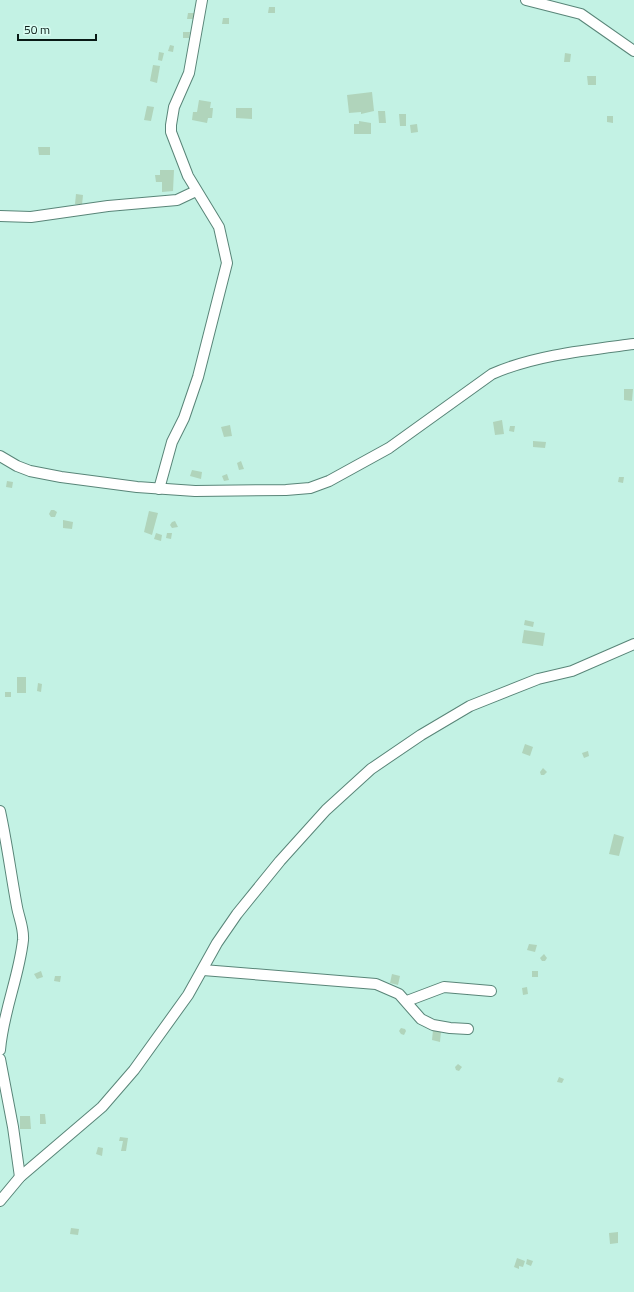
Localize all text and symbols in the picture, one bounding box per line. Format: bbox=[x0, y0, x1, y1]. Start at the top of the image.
scale bar bbox=[18, 16, 96, 42]
text: 50 m bbox=[24, 20, 50, 39]

